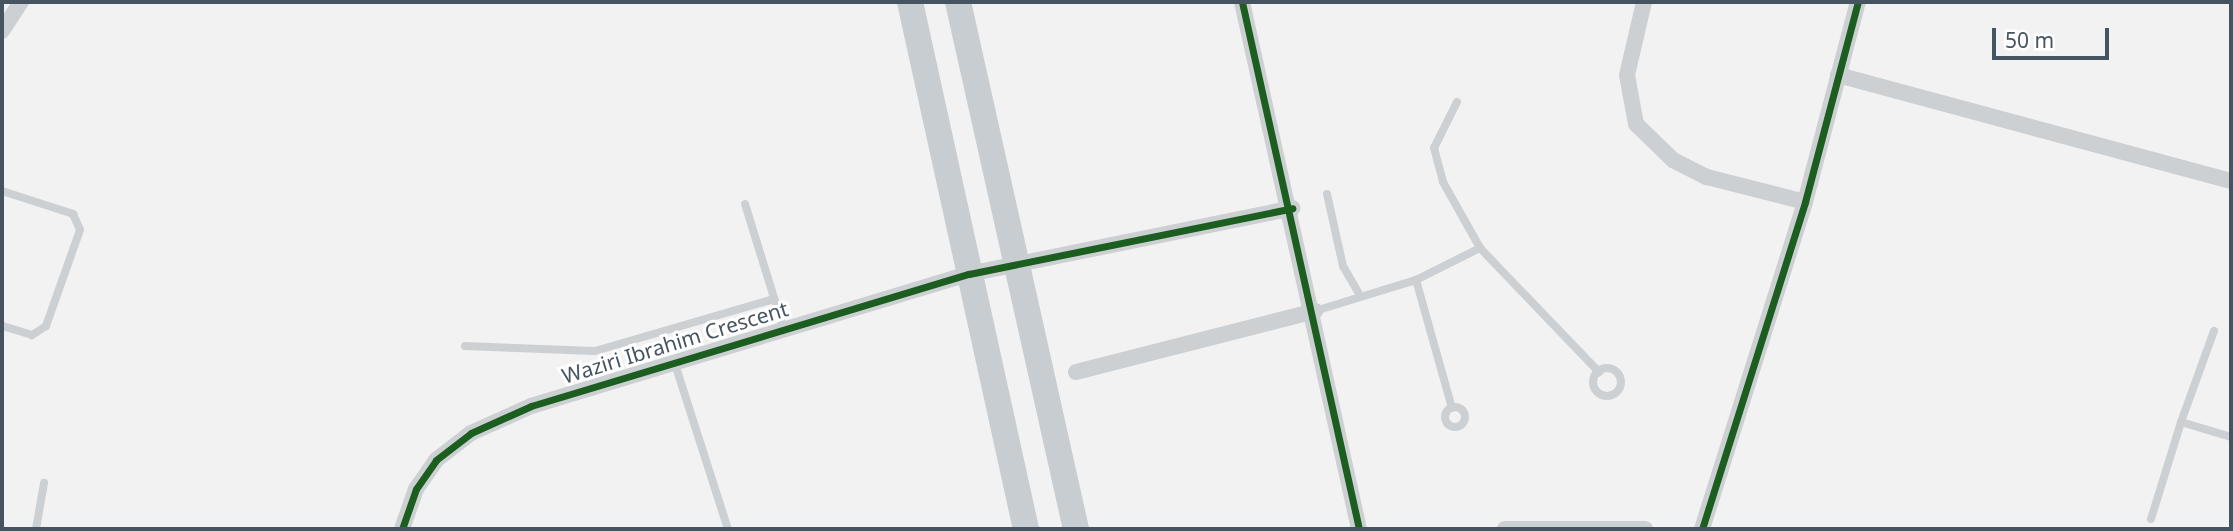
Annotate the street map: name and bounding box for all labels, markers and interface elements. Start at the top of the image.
scale bar [1995,14,2112,58]
text: 50 m [2005,26,2054,54]
street label: Waziri Ibrahim Crescent [559,296,791,388]

